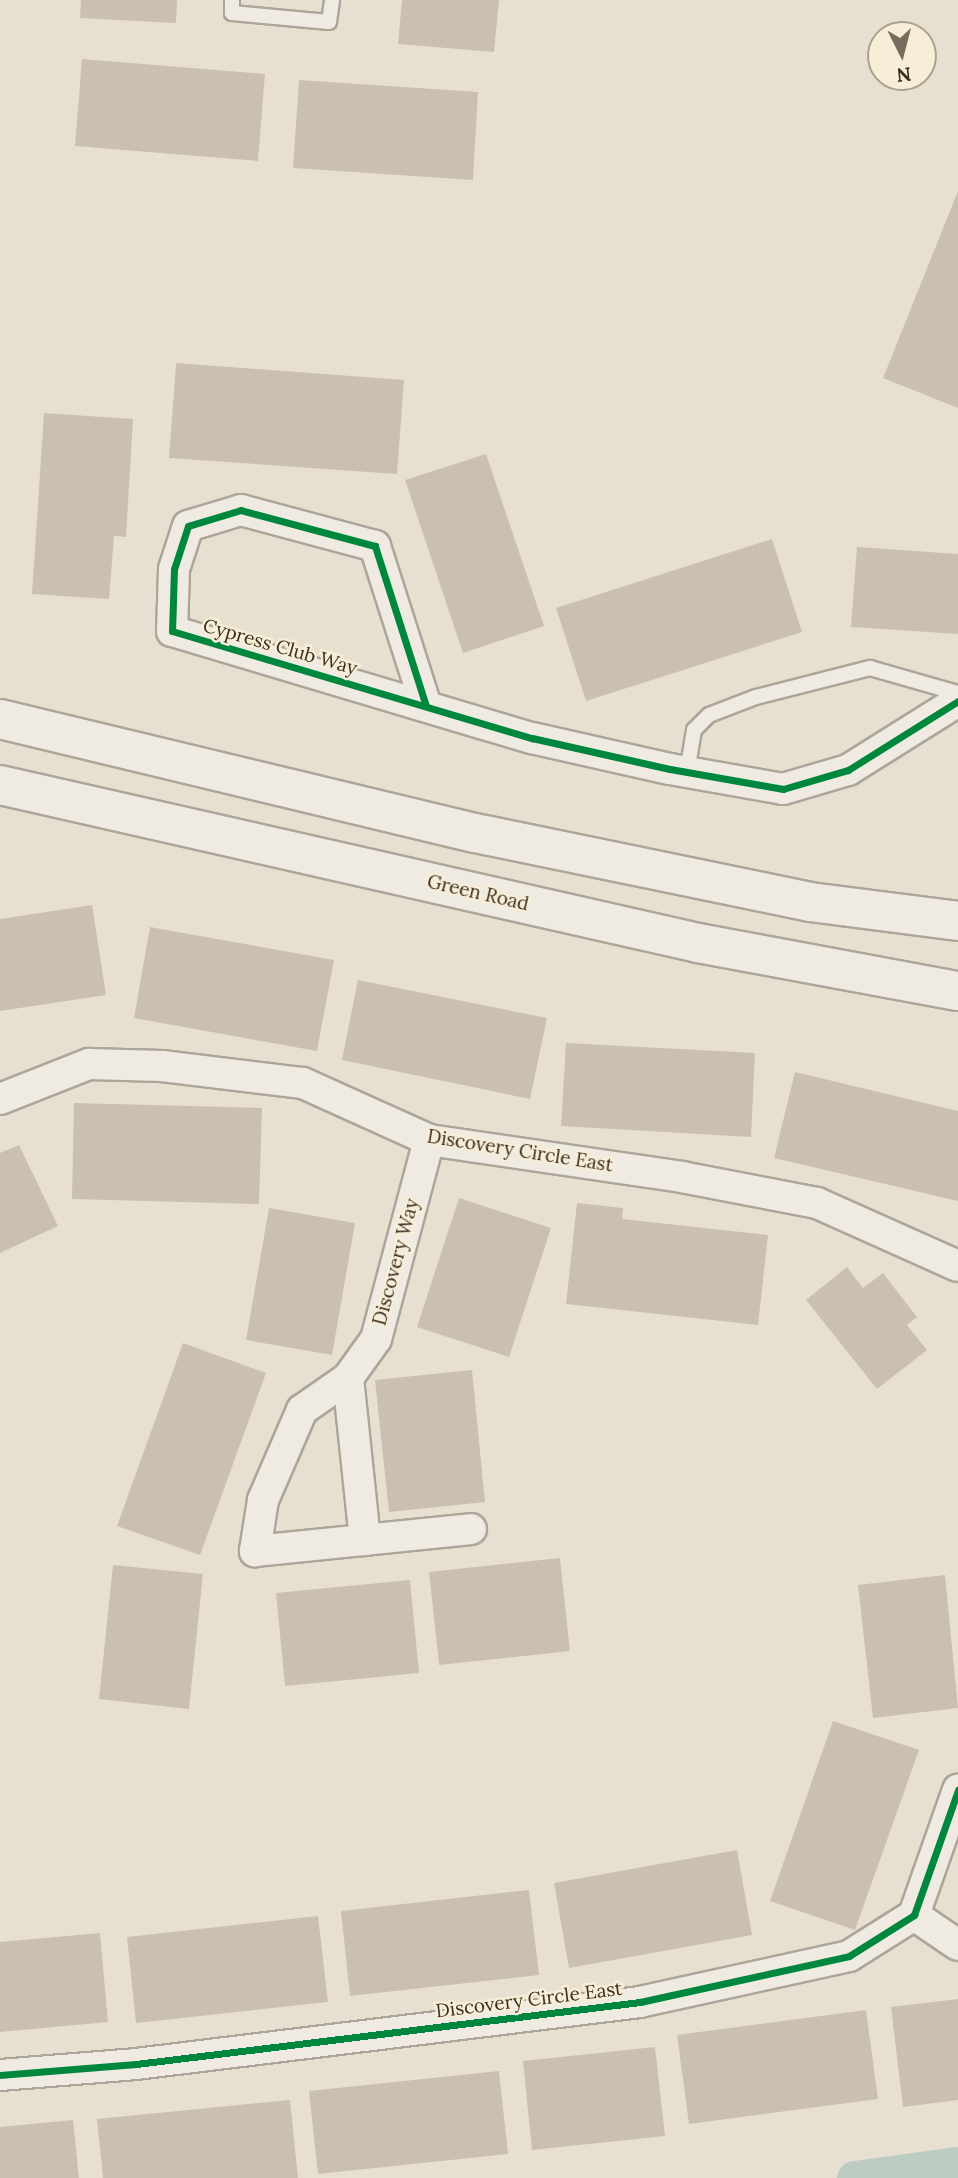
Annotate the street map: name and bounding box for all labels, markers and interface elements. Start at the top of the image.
north arrow [867,21,937,91]
text: N [895,62,913,88]
street label: Cypress Club Way [200,614,360,680]
street label: Green Road [425,870,531,916]
street label: Discovery Circle East [425,1125,615,1177]
street label: Discovery Way [368,1196,424,1328]
street label: Discovery Circle East [434,1977,624,2023]

